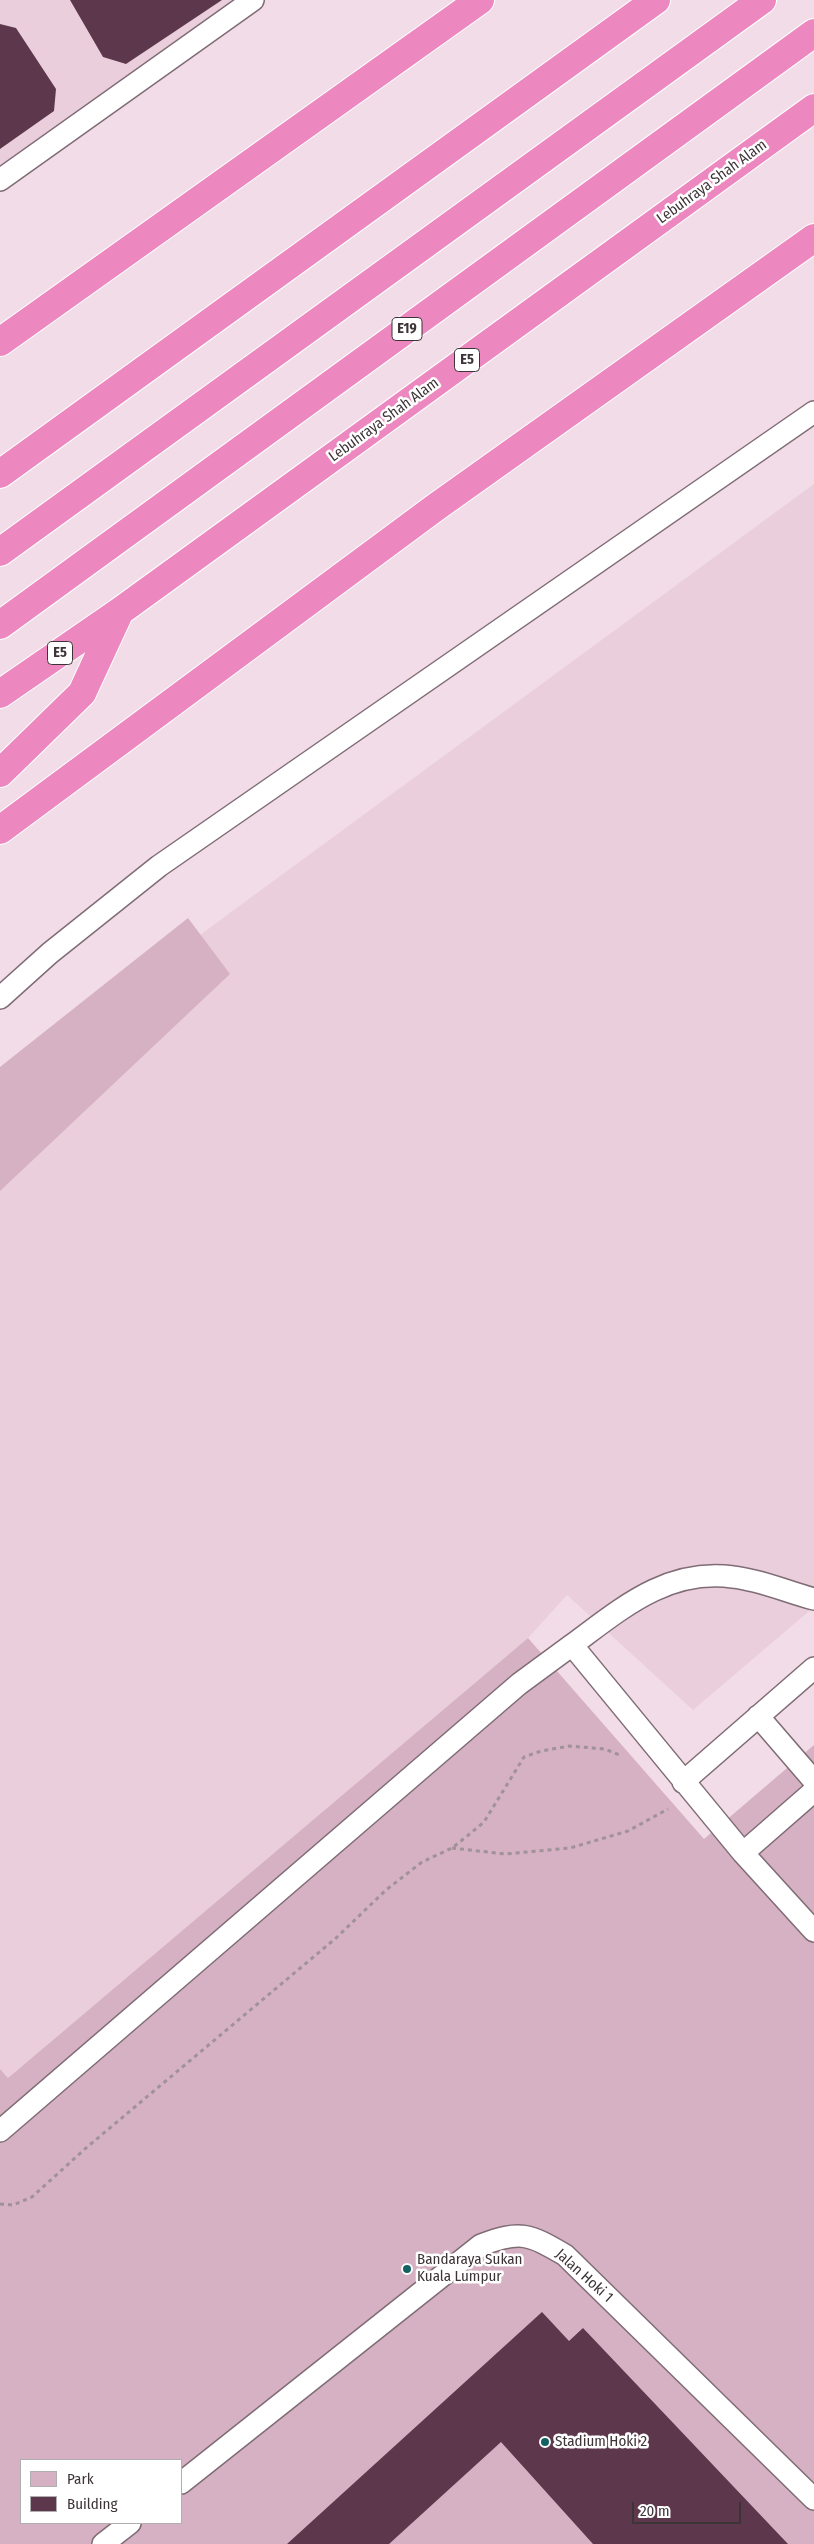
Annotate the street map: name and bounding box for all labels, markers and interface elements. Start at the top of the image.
street label: Lebuhraya Shah Alam [654,136,770,228]
road number: E19 [392,318,422,340]
road number: E5 [454,348,480,372]
street label: Lebuhraya Shah Alam [326,374,442,466]
road number: E5 [48,641,72,664]
street label: Jalan Hoki 1 [552,2246,616,2306]
place label: Bandaraya Sukan Kuala Lumpur [417,2251,522,2286]
marker: Bandaraya Sukan Kuala Lumpur [401,2263,413,2275]
place label: Stadium Hoki 2 [555,2433,647,2451]
marker: Stadium Hoki 2 [539,2436,551,2448]
legend [20,2459,182,2524]
text: Park [67,2470,94,2488]
scale bar [634,2492,743,2524]
text: Building [67,2495,118,2513]
text: 20 m [640,2502,670,2520]

